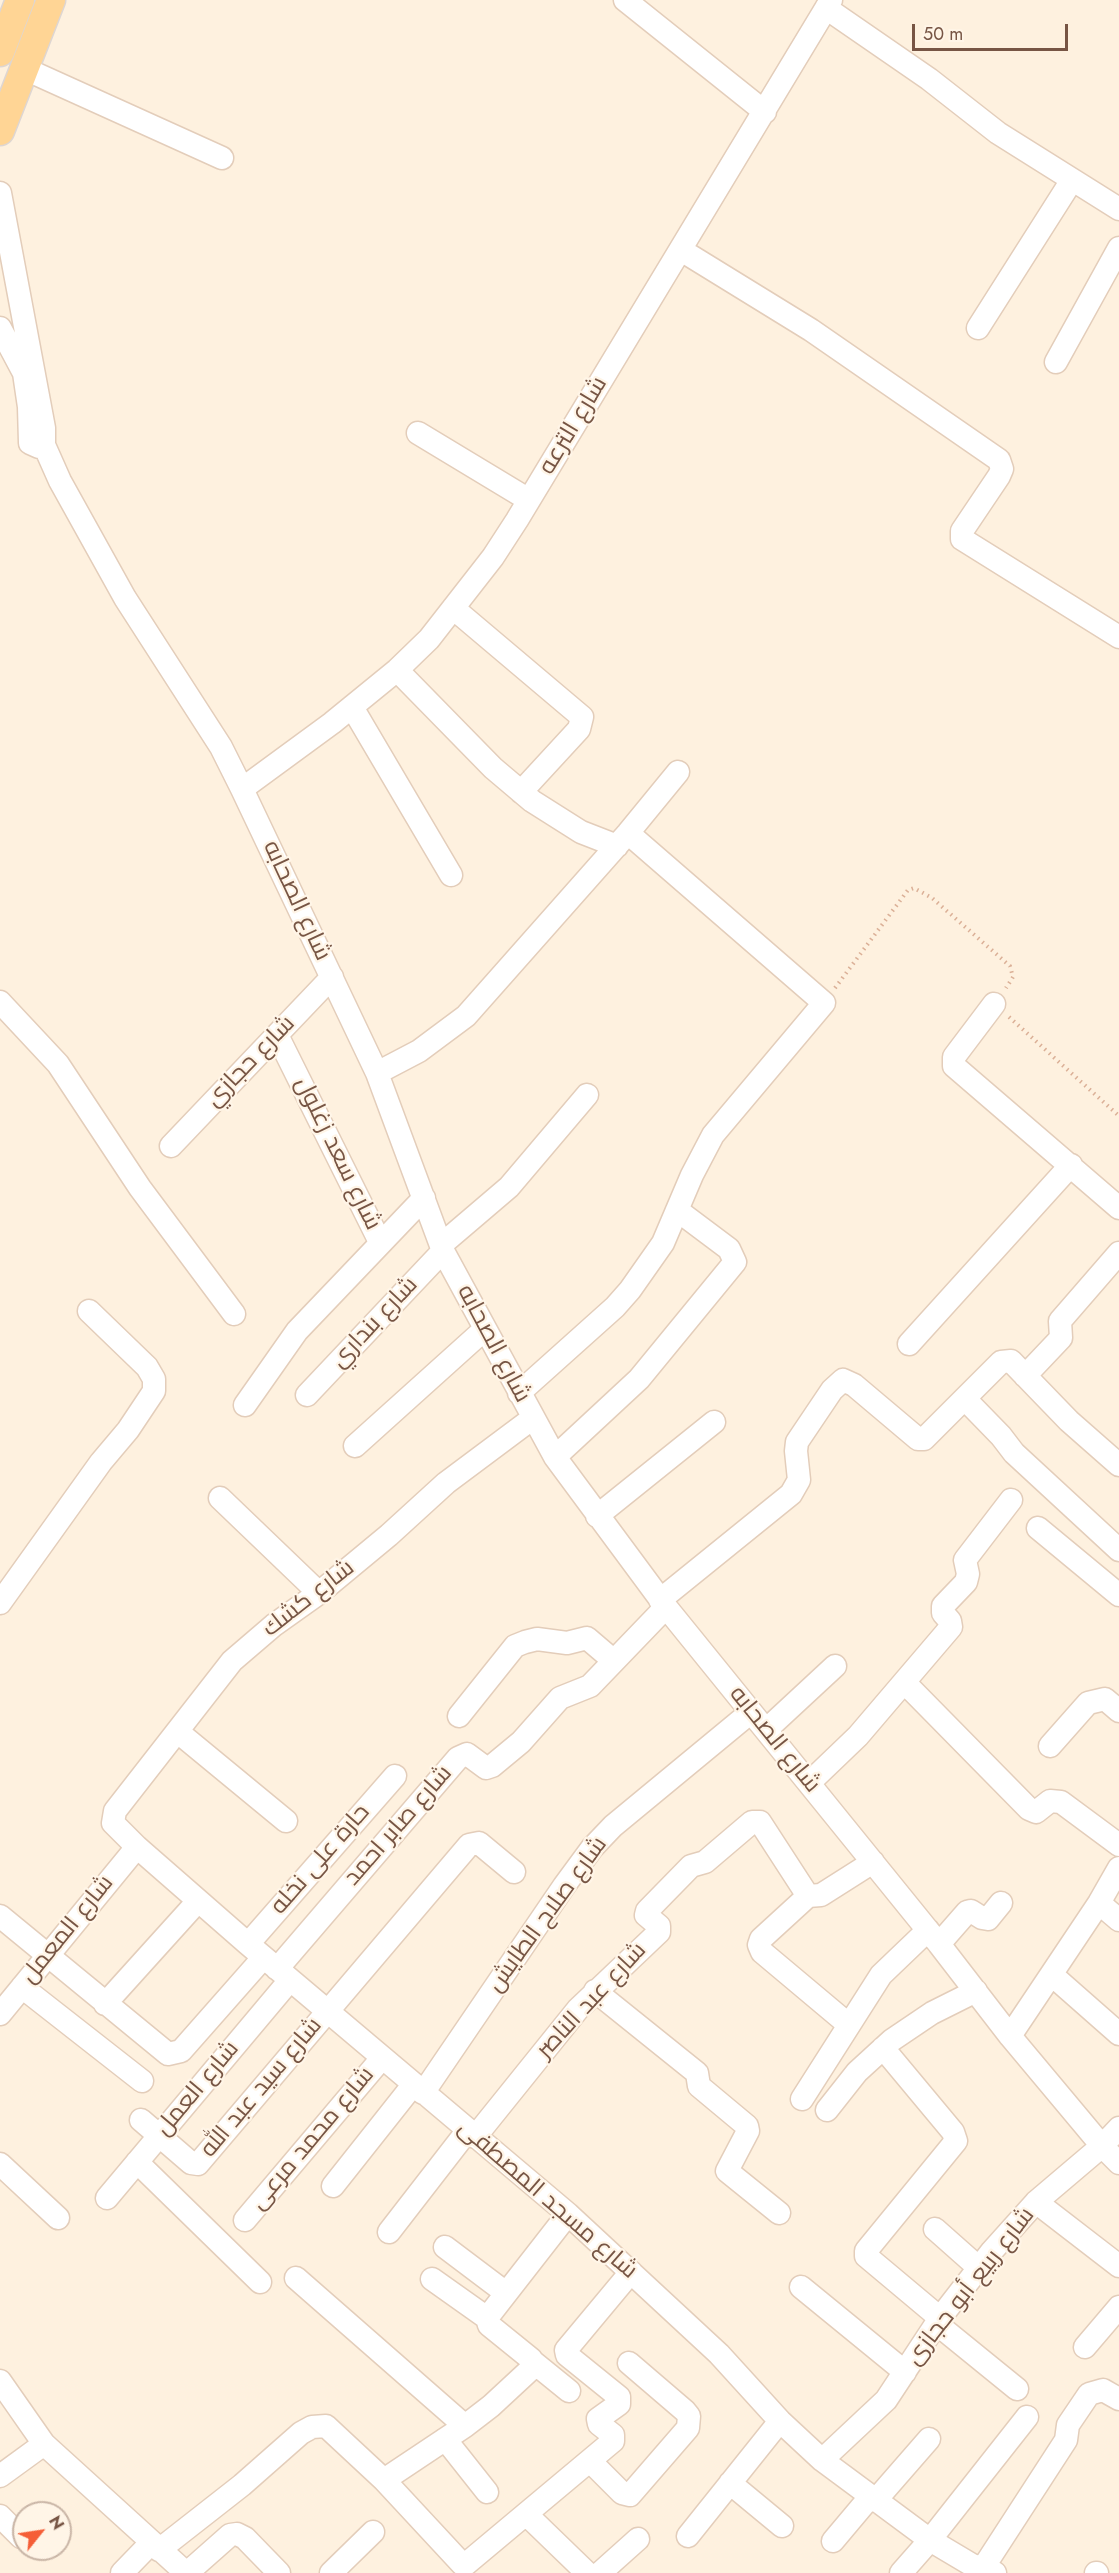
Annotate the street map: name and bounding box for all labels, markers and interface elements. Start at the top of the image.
scale bar [915,12,1071,50]
text: 50 m [923,21,963,47]
street label: شارع الترعه [534,372,614,480]
street label: شارع الصحابه [256,836,336,966]
street label: شارع حجازي [200,1010,302,1114]
street label: شارع سعد زغلول [288,1073,386,1235]
street label: شارع بنداري [326,1271,424,1375]
street label: شارع الصحابه [450,1280,536,1408]
street label: شارع كشك [257,1554,361,1644]
street label: شارع الصحابه [722,1681,826,1799]
street label: شارع صابر احمد [339,1760,459,1892]
street label: حارة على نخله [265,1799,377,1921]
street label: شارع صلاح الطايش [482,1832,614,1998]
street label: شارع المعمل [16,1870,120,1990]
street label: شارع عبد الناصر [531,1937,653,2065]
street label: شارع سيد عبد الله [195,2012,329,2164]
street label: شارع العمل [150,2036,246,2142]
street label: شارع محمد مرعى [245,2062,381,2216]
street label: شارع مسجد المصطفى [451,2114,643,2286]
street label: شارع ربيع أبو حجازى [900,2202,1042,2372]
north arrow [12,2501,72,2561]
text: N [43,2511,69,2534]

